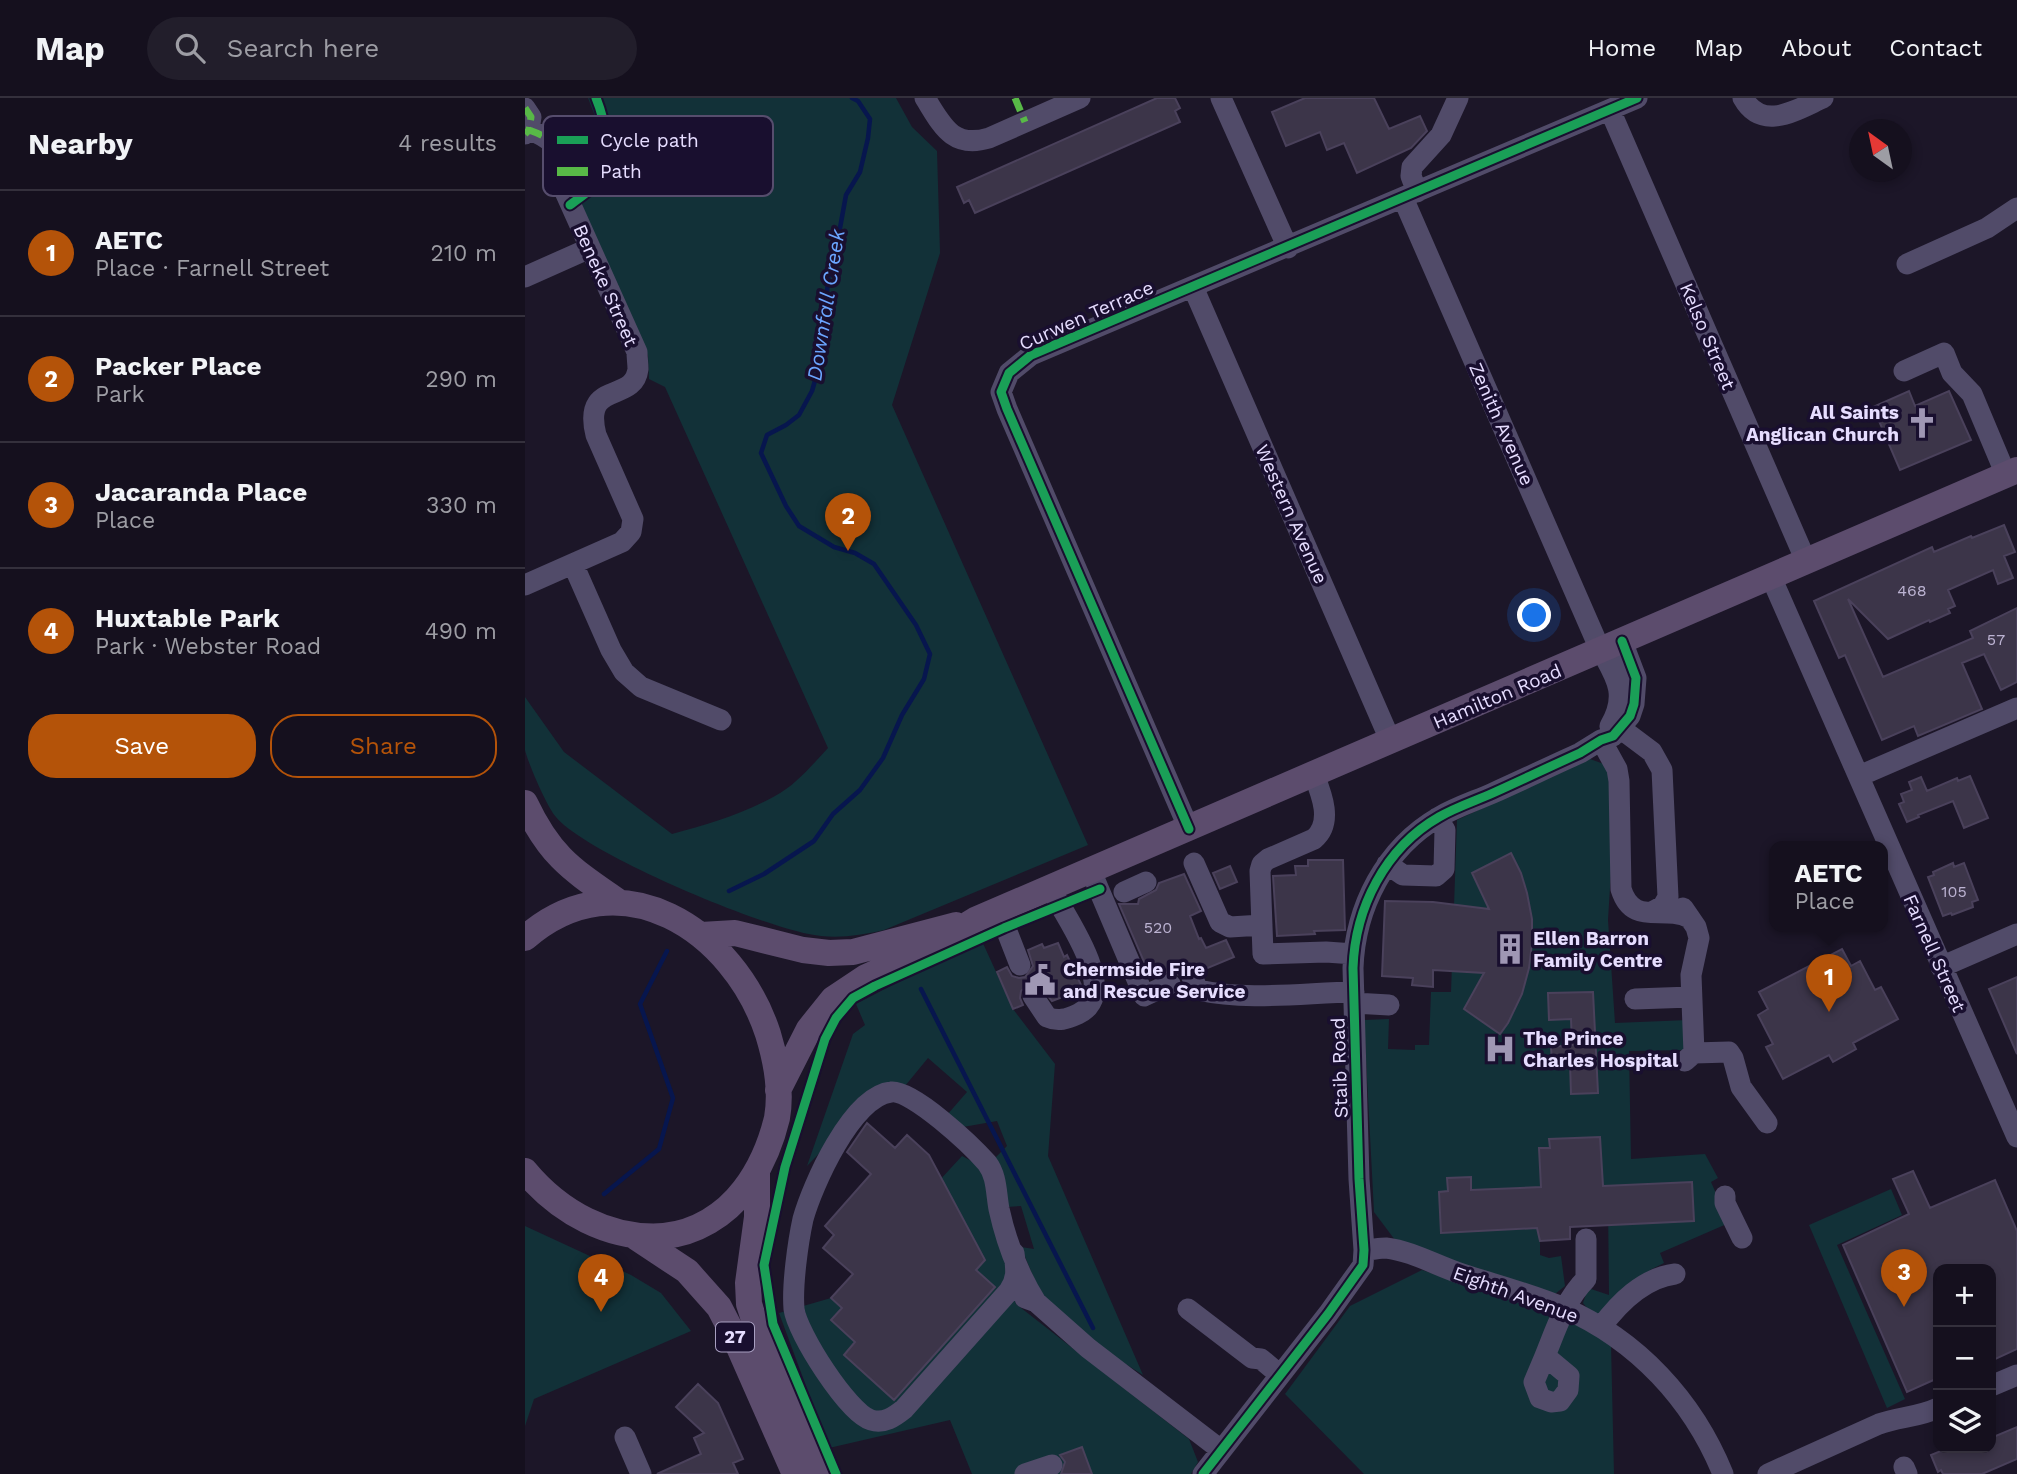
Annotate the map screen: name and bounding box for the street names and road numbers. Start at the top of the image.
street label: Beneke Street [568,221,643,350]
street label: Curwen Terrace [1015,276,1157,355]
street label: Kelso Street [1675,279,1740,393]
street label: Zenith Avenue [1464,359,1539,489]
street label: Western Avenue [1251,441,1333,587]
street label: Hamilton Road [1430,659,1565,734]
street label: Farnell Street [1898,891,1971,1016]
street label: Staib Road [1326,1017,1353,1119]
street label: Eighth Avenue [1450,1261,1582,1328]
road number: 27 [716,1322,754,1352]

